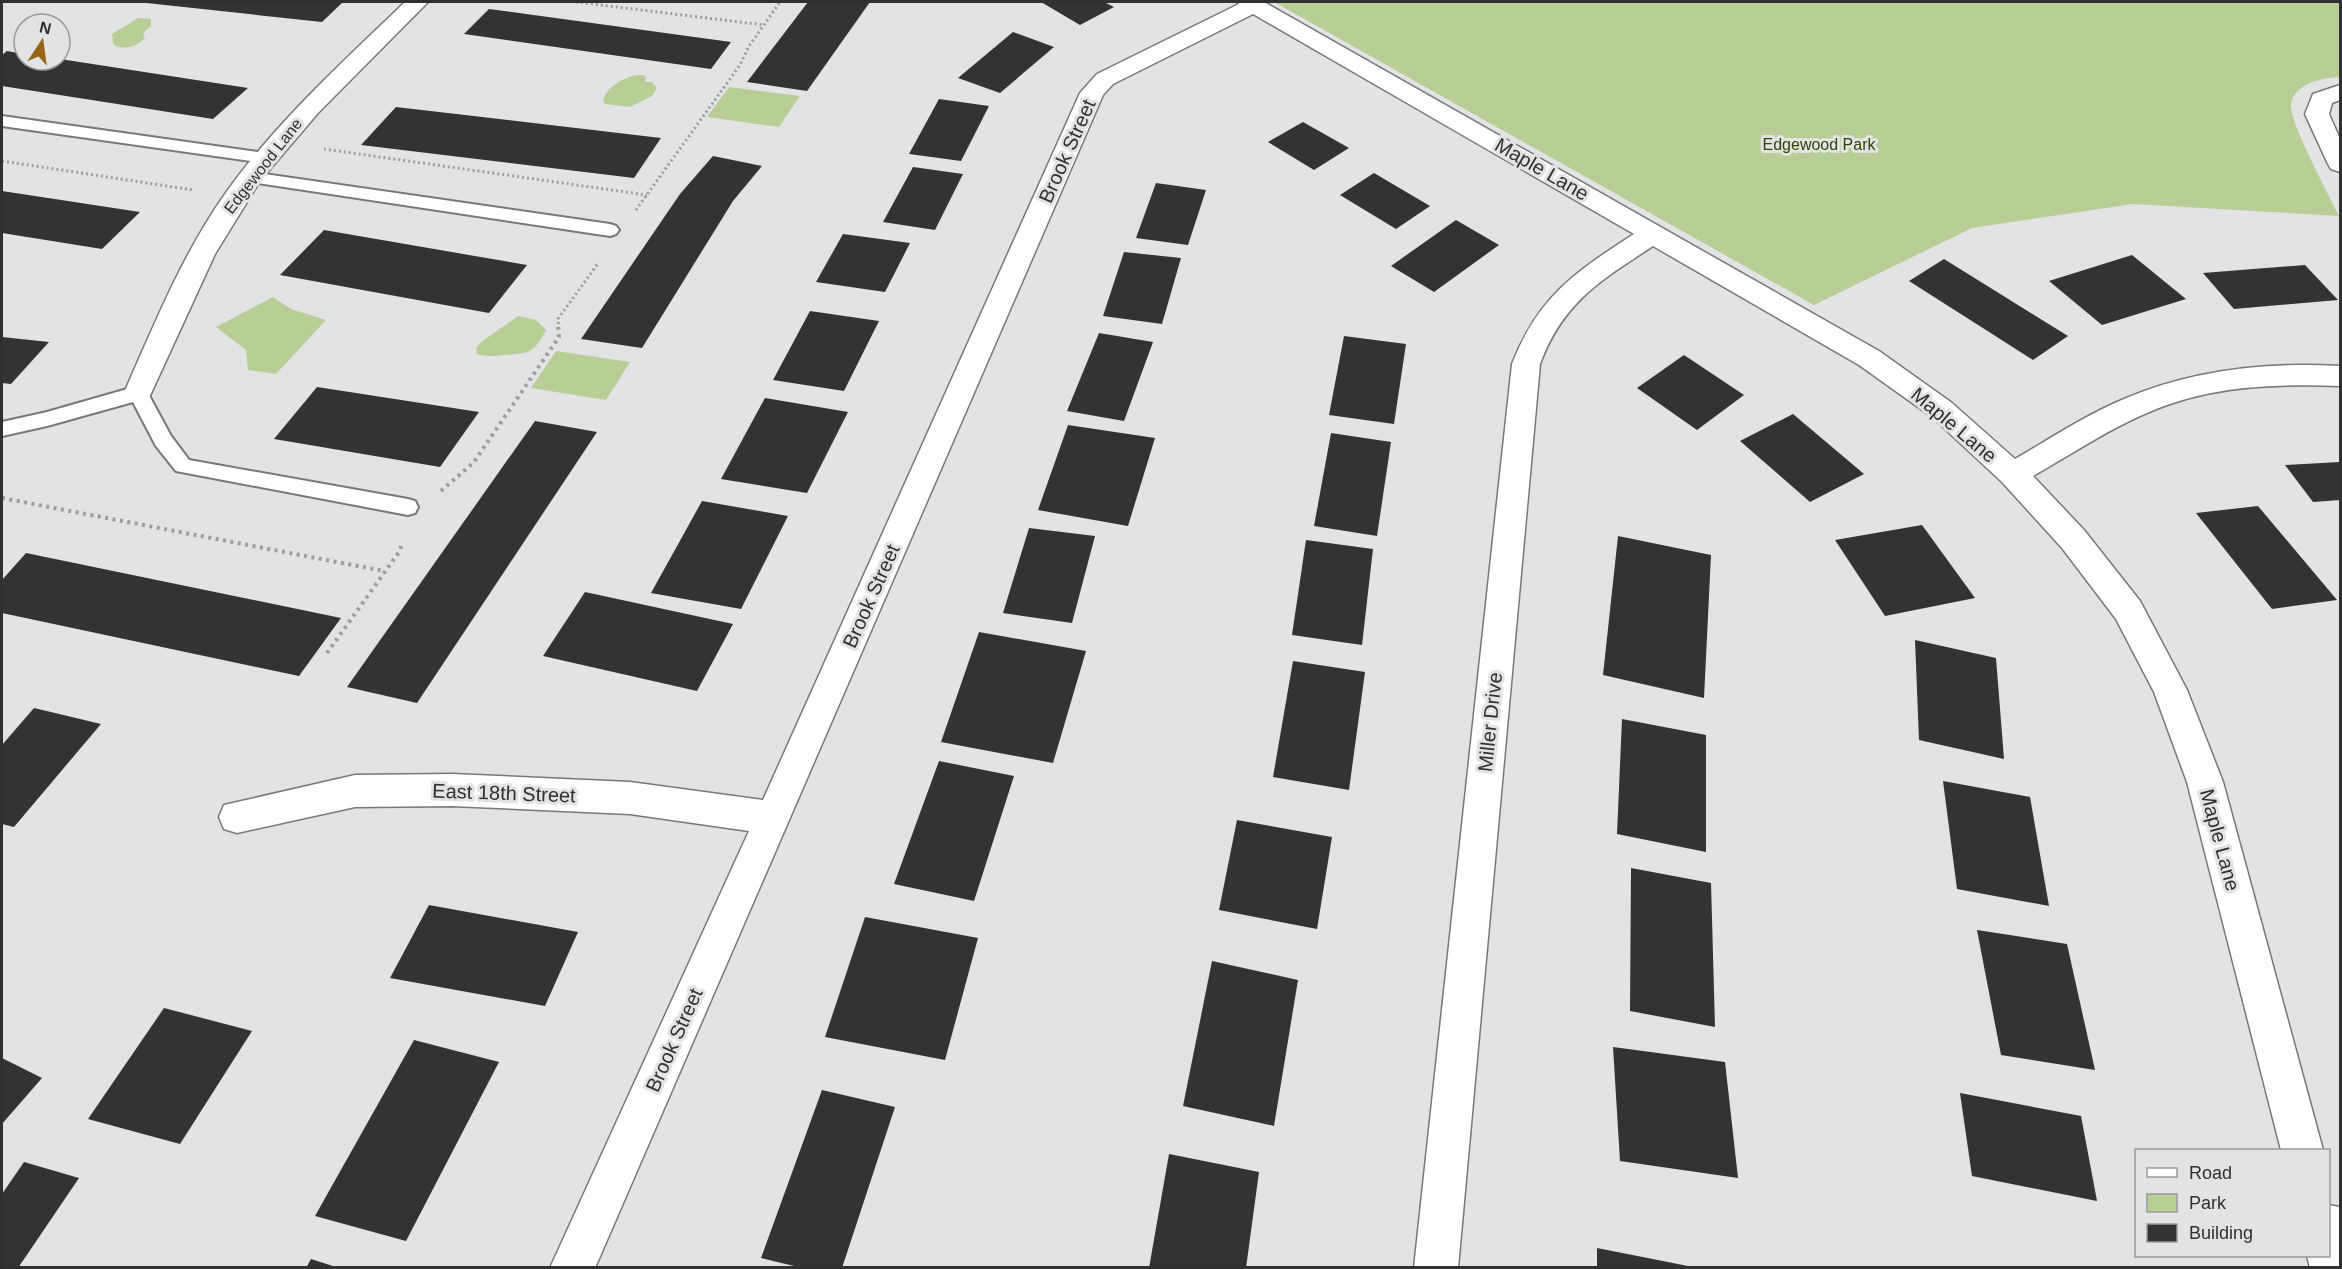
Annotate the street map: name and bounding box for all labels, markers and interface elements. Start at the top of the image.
north arrow [12,12,72,72]
text: N [38,18,53,37]
street label: Brook Street [1034,95,1100,206]
street label: Edgewood Lane [221,115,305,217]
street label: Maple Lane [1491,133,1593,205]
park label: Edgewood Park [1763,136,1876,153]
street label: Maple Lane [1907,383,2001,467]
street label: Brook Street [838,540,904,651]
street label: Miller Drive [1474,671,1506,773]
street label: East 18th Street [432,780,576,807]
street label: Maple Lane [2196,787,2244,893]
street label: Brook Street [641,984,707,1095]
legend [2135,1149,2330,1257]
text: Road [2189,1163,2232,1183]
text: Park [2189,1193,2227,1213]
text: Building [2189,1223,2253,1243]

